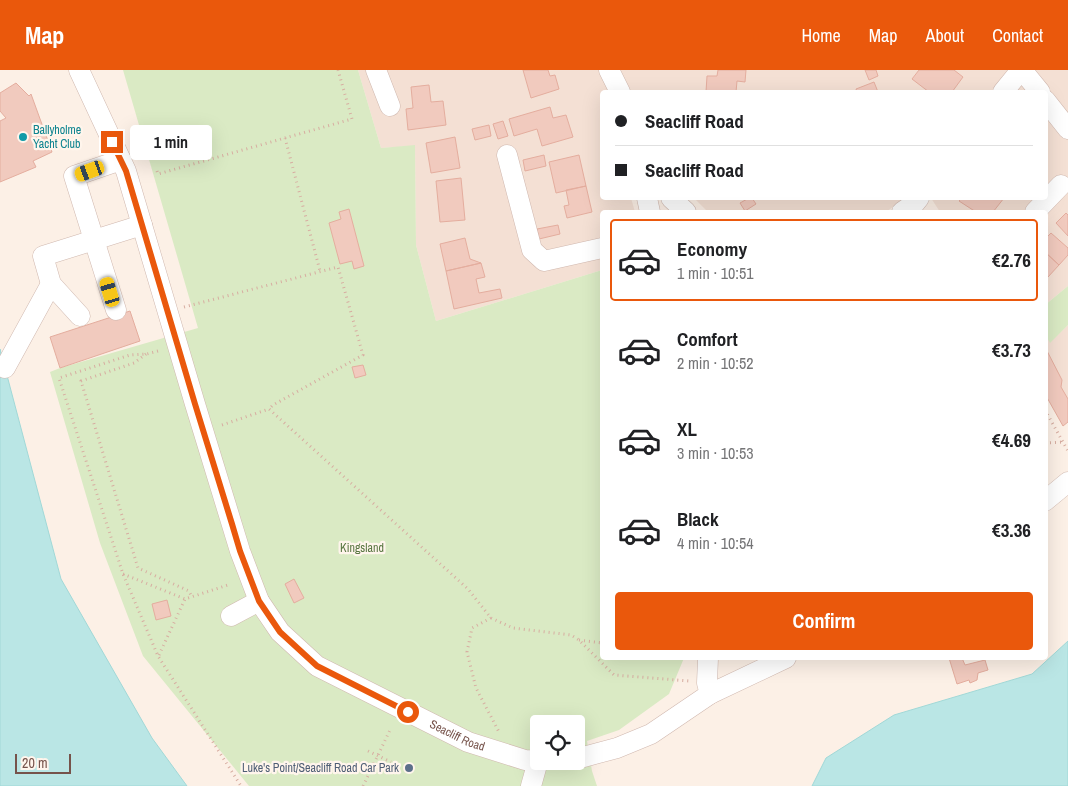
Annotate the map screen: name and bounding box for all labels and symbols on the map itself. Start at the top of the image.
place label: Ballyholme Yacht Club [33,122,81,152]
callout: 1 min [130,124,212,160]
marker: Ballyholme Yacht Club [17,131,29,143]
route end [101,131,123,153]
car [73,159,106,183]
car [98,275,121,309]
park label: Kingsland [340,540,384,556]
route start [397,701,419,723]
street label: Seacliff Road [427,716,487,755]
scale bar [15,751,71,774]
place label: Luke's Point/Seacliff Road Car Park [242,760,399,776]
marker: Luke's Point/Seacliff Road Car Park [403,762,415,774]

